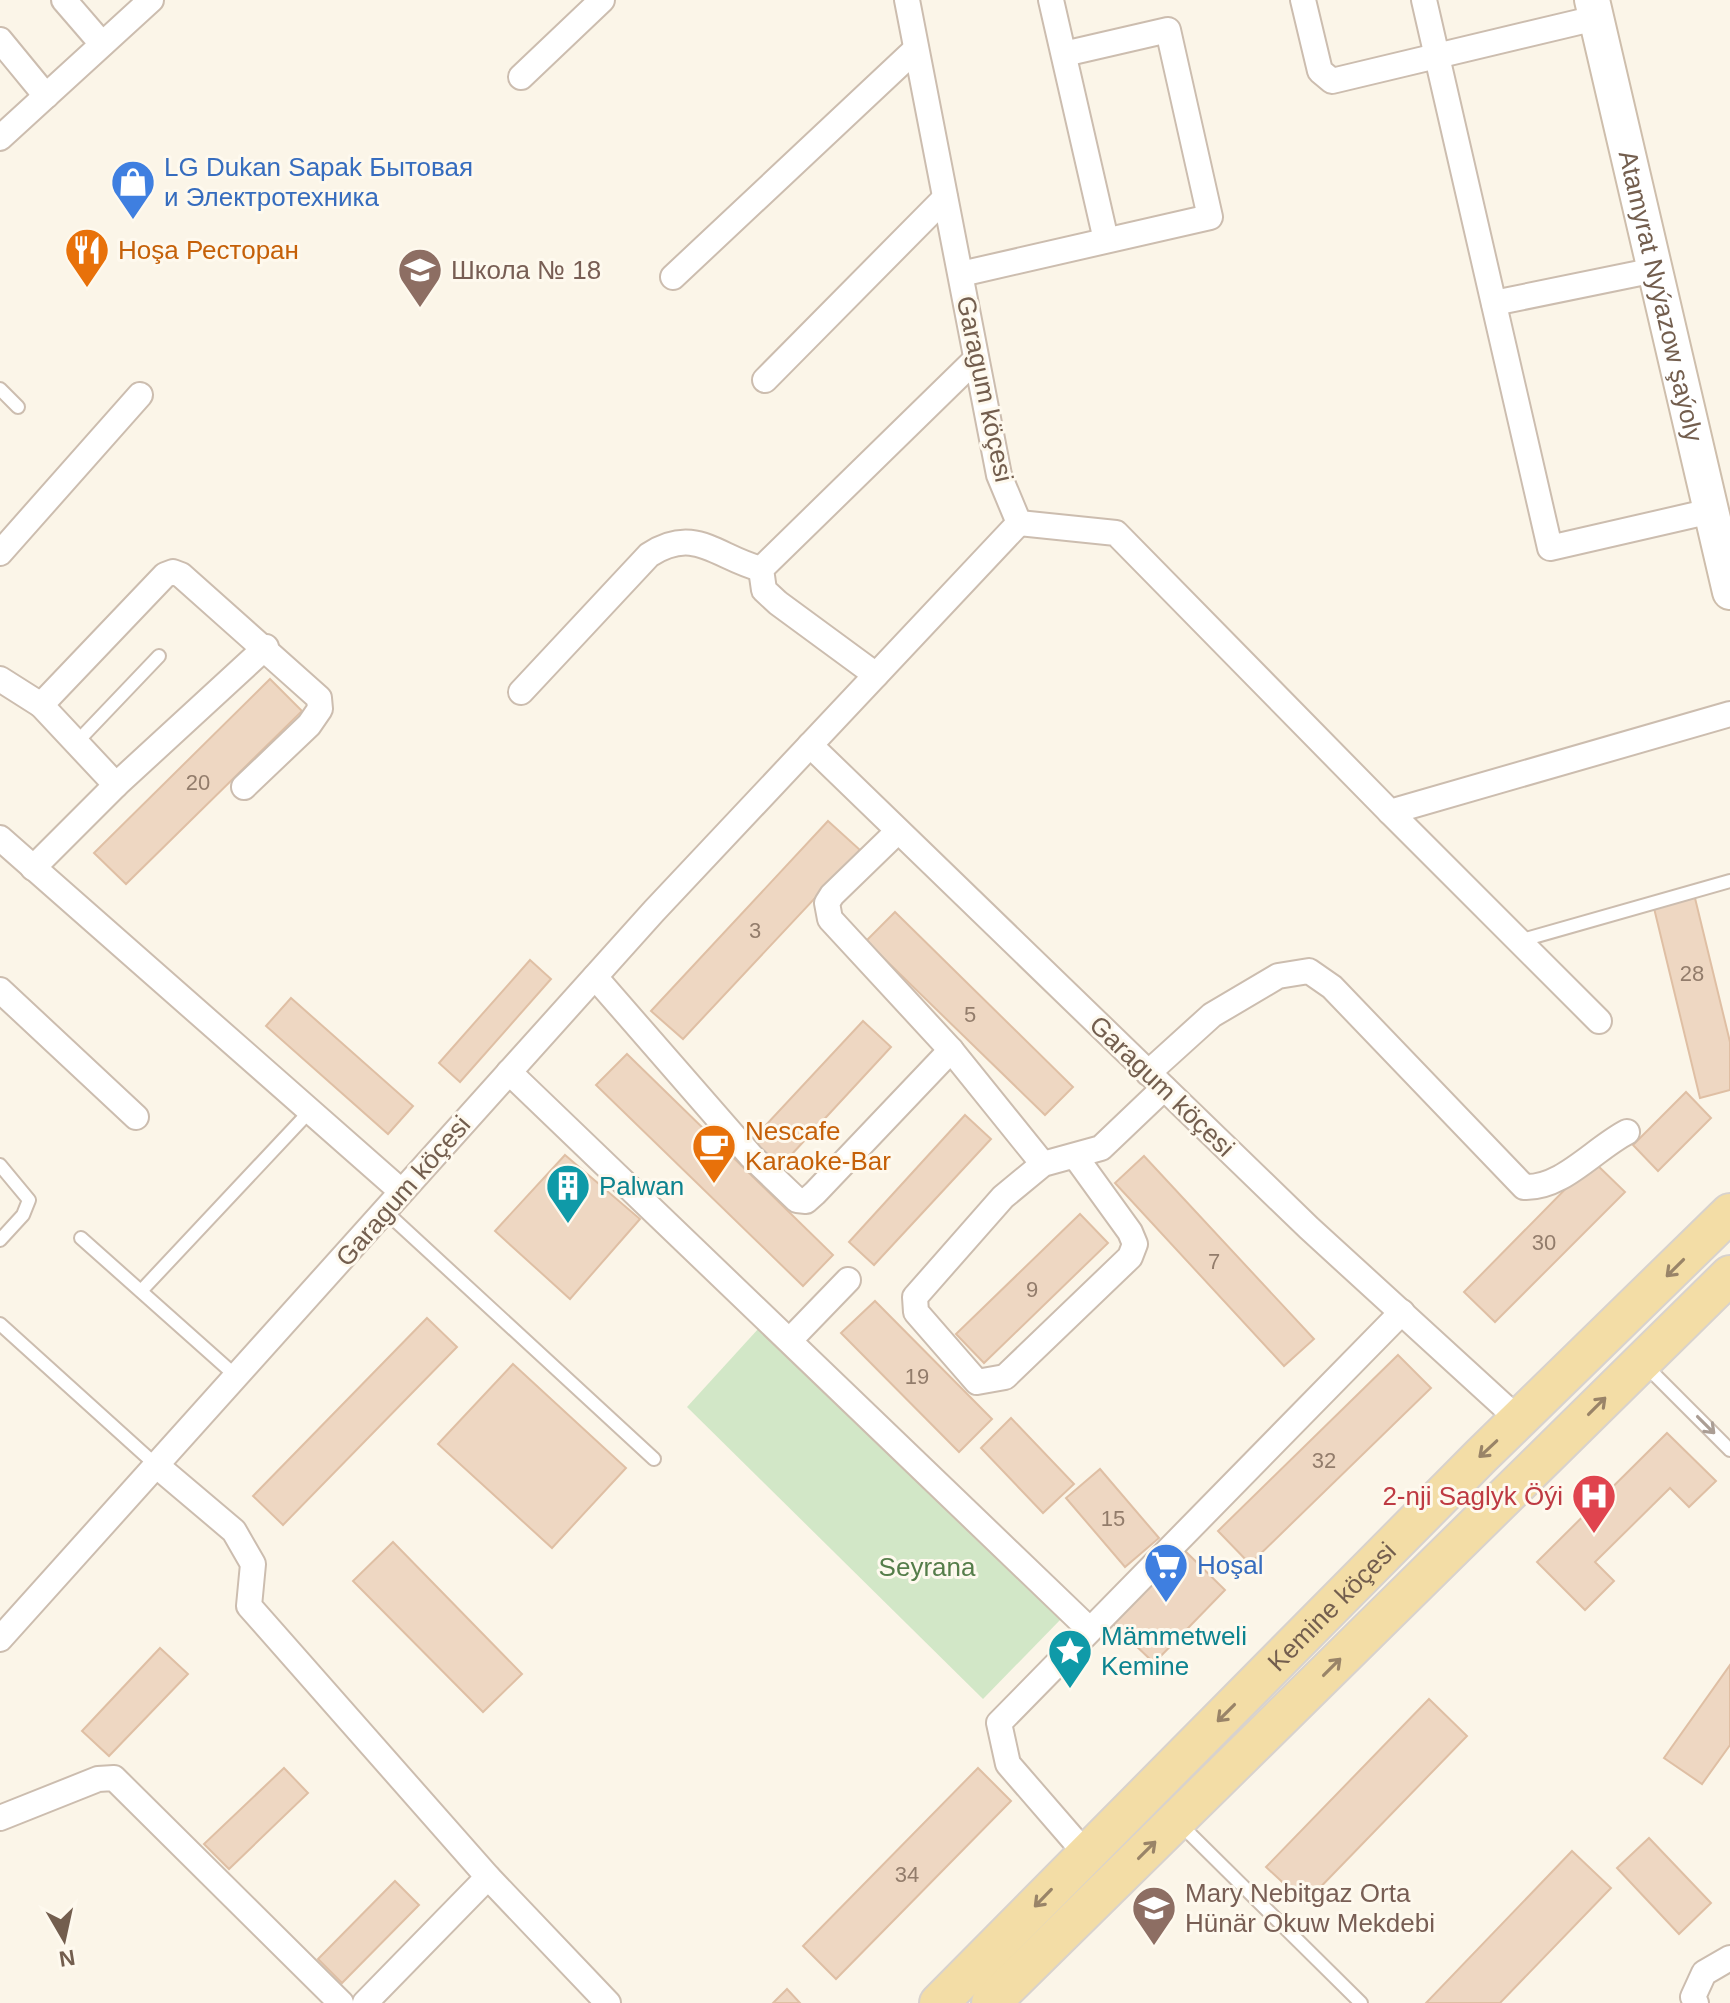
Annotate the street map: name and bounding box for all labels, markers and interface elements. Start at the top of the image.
street label: Atamyrat Nyýazow şaýoly [1613,148,1709,444]
place label: LG Dukan Sapak Бытовая и Электротехника [164,152,473,212]
shop icon: LG Dukan Sapak Бытовая и Электротехника [109,158,157,221]
restaurant icon: Hoşa Ресторан [63,226,111,289]
place label: Hoşa Ресторан [118,235,299,265]
school or university icon: Школа № 18 [396,246,444,309]
place label: Школа № 18 [451,255,601,285]
street label: Garagum köçesi [951,293,1019,485]
house number: 20 [186,770,210,795]
house number: 3 [749,918,761,943]
house number: 28 [1680,961,1704,986]
house number: 5 [964,1002,976,1027]
street label: Garagum köçesi [1083,1009,1241,1163]
street label: Garagum köçesi [330,1110,476,1272]
place label: Nescafe Karaoke-Bar [745,1116,891,1176]
cafe icon: Nescafe Karaoke-Bar [690,1122,738,1185]
building icon: Palwan [544,1162,592,1225]
place label: Palwan [599,1171,684,1201]
house number: 30 [1532,1230,1556,1255]
house number: 7 [1208,1249,1220,1274]
one-way arrow [1666,1258,1685,1277]
house number: 9 [1026,1277,1038,1302]
house number: 19 [905,1364,929,1389]
one-way arrow [1587,1397,1606,1416]
one-way arrow [1696,1415,1715,1434]
one-way arrow [1478,1440,1498,1459]
house number: 32 [1312,1448,1336,1473]
hospital icon: 2-nji Saglyk Öýi [1570,1472,1618,1535]
place label: 2-nji Saglyk Öýi [1382,1481,1563,1511]
house number: 15 [1101,1506,1125,1531]
street label: Kemine köçesi [1262,1536,1402,1677]
supermarket icon: Hoşal [1142,1541,1190,1604]
place label: Hoşal [1197,1550,1263,1580]
park label: Seyrana [879,1552,976,1582]
place label: Mämmetweli Kemine [1101,1621,1247,1681]
place icon: Mämmetweli Kemine [1046,1627,1094,1690]
one-way arrow [1322,1658,1342,1677]
one-way arrow [1217,1703,1236,1722]
one-way arrow [1137,1841,1156,1860]
house number: 34 [895,1862,919,1887]
place label: Mary Nebitgaz Orta Hünär Okuw Mekdebi [1185,1878,1435,1938]
school or university icon: Mary Nebitgaz Orta Hünär Okuw Mekdebi [1130,1884,1178,1947]
one-way arrow [1034,1888,1053,1907]
north arrow [24,1899,104,1979]
text: N [57,1945,77,1972]

